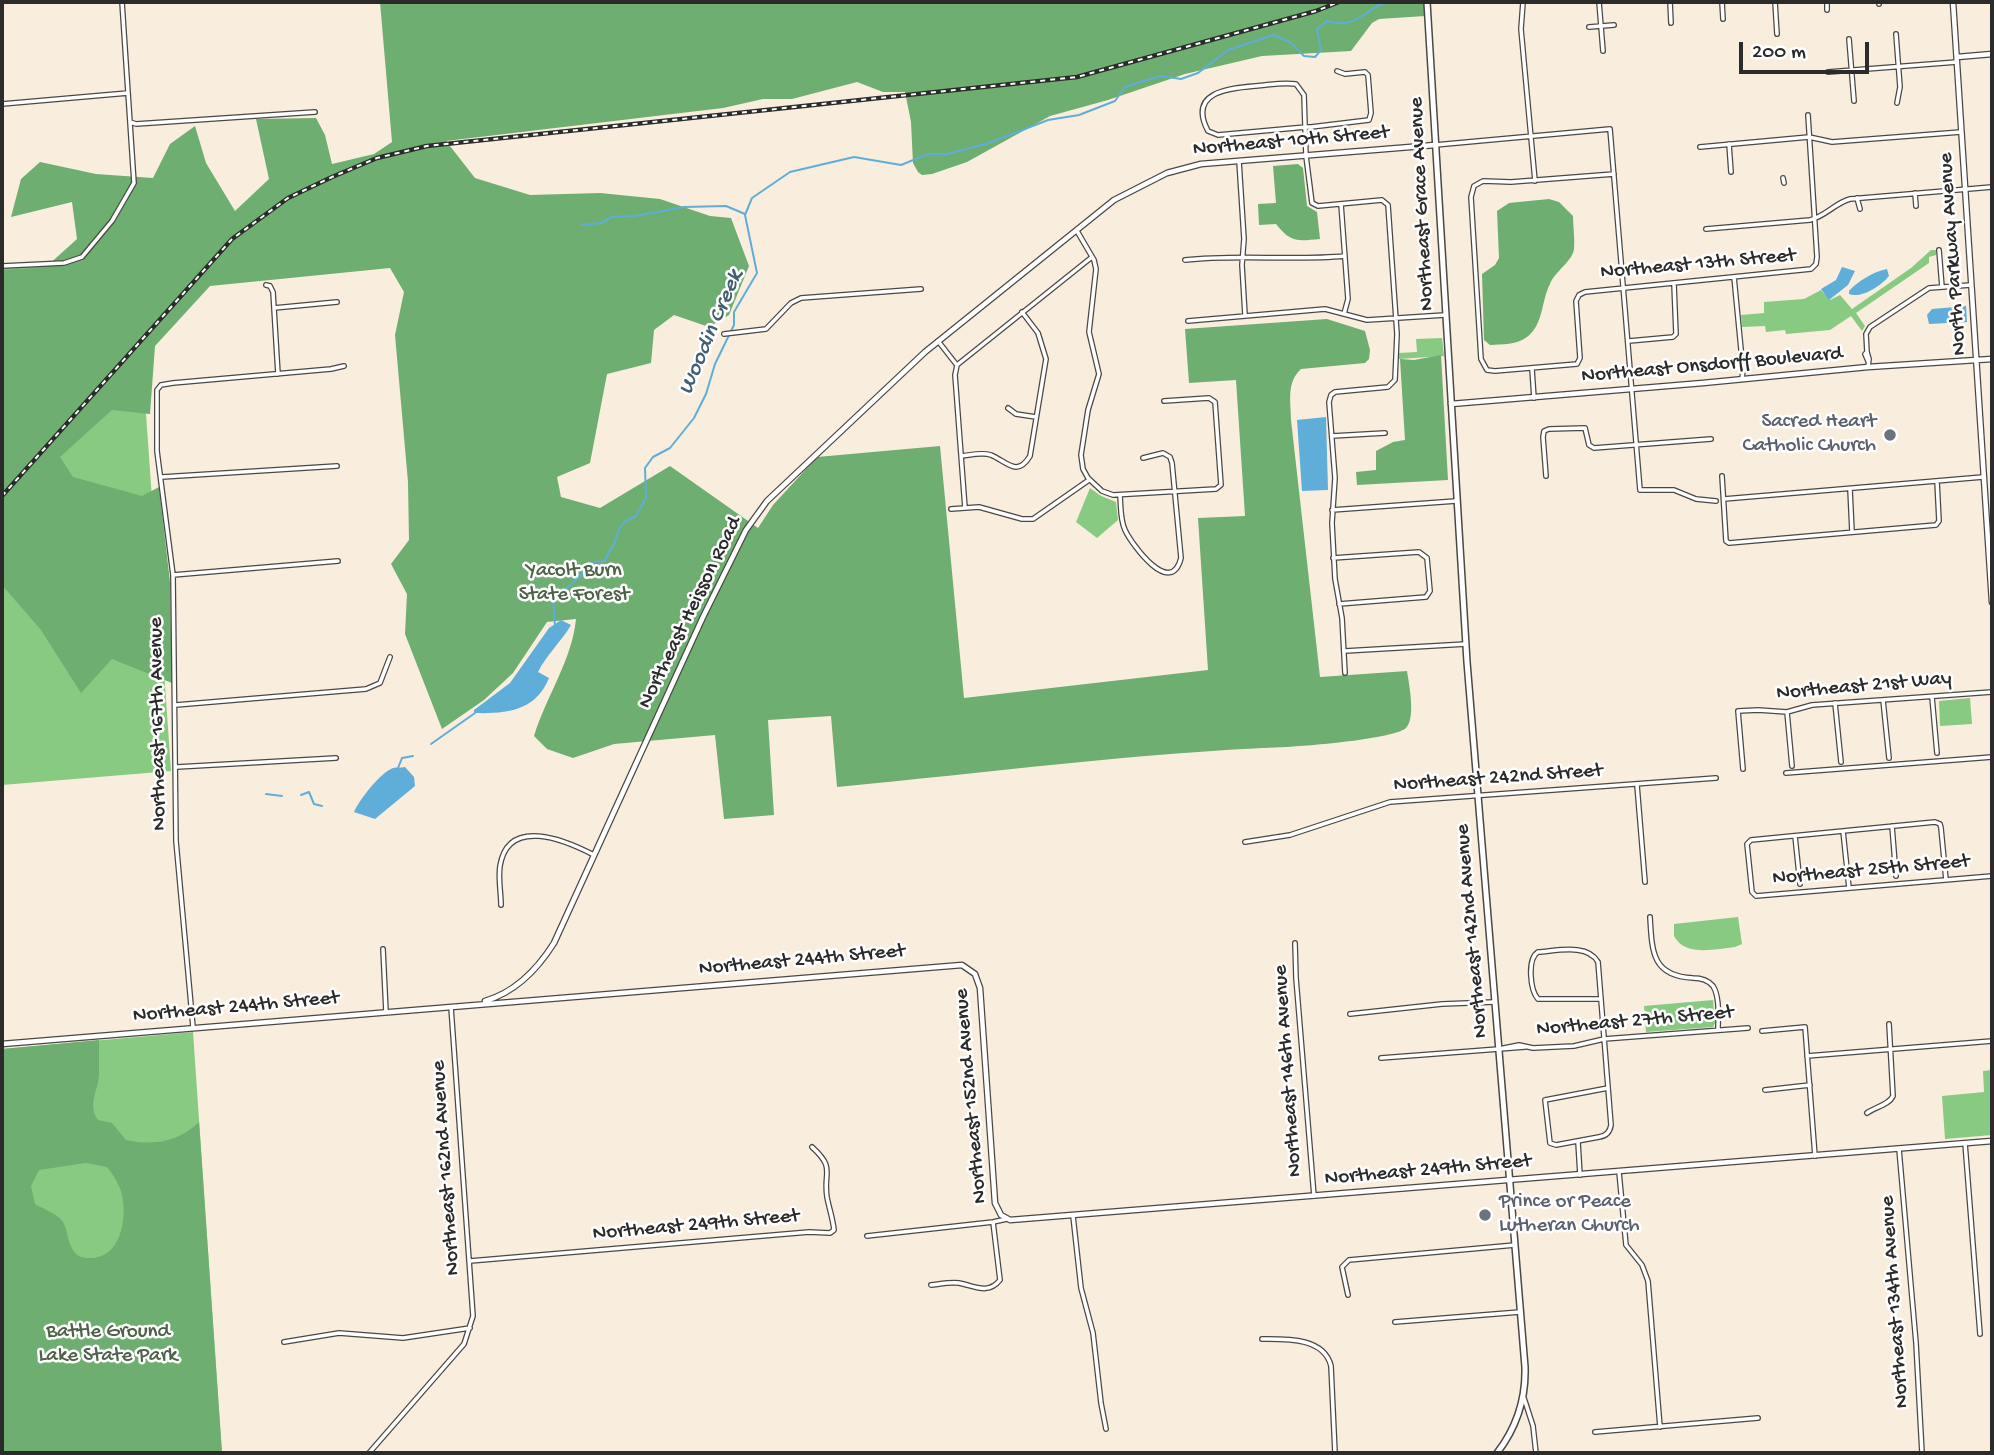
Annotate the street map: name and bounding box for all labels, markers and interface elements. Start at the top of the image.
scale bar [1742,28,1871,72]
text: 200 m [1752,41,1806,66]
street label: Northeast Grace Avenue [1405,96,1441,312]
street label: Northeast 10th Street [1192,121,1390,163]
street label: North Parkway Avenue [1934,152,1974,356]
street label: Northeast 13th Street [1599,244,1797,286]
water label: Woodin Creek [673,266,751,400]
street label: Northeast Onsdorff Boulevard [1580,342,1844,390]
place label: Sacred Heart Catholic Church [1743,410,1876,460]
marker: Sacred Heart Catholic Church [1882,427,1898,443]
street label: Northeast Heisson Road [634,513,748,713]
park label: Yacolt Burn State Forest [519,559,629,609]
street label: Northeast 167th Avenue [145,617,173,831]
street label: Northeast 21st Way [1775,667,1953,707]
street label: Northeast 242nd Street [1393,759,1603,799]
street label: Northeast 142nd Avenue [1451,823,1495,1039]
street label: Northeast 25th Street [1771,850,1971,892]
street label: Northeast 244th Street [698,939,906,983]
street label: Northeast 146th Avenue [1269,964,1309,1178]
street label: Northeast 244th Street [132,986,340,1030]
street label: Northeast 152nd Avenue [950,987,994,1205]
street label: Northeast 27th Street [1535,1001,1735,1043]
street label: Northeast 162nd Avenue [427,1060,467,1276]
street label: Northeast 249th Street [1324,1149,1532,1193]
place label: Prince or Peace Lutheran Church [1499,1190,1640,1240]
street label: Northeast 134th Avenue [1876,1195,1916,1409]
street label: Northeast 249th Street [592,1204,800,1248]
marker: Prince or Peace Lutheran Church [1477,1207,1493,1223]
park label: Battle Ground Lake State Park [39,1320,177,1370]

